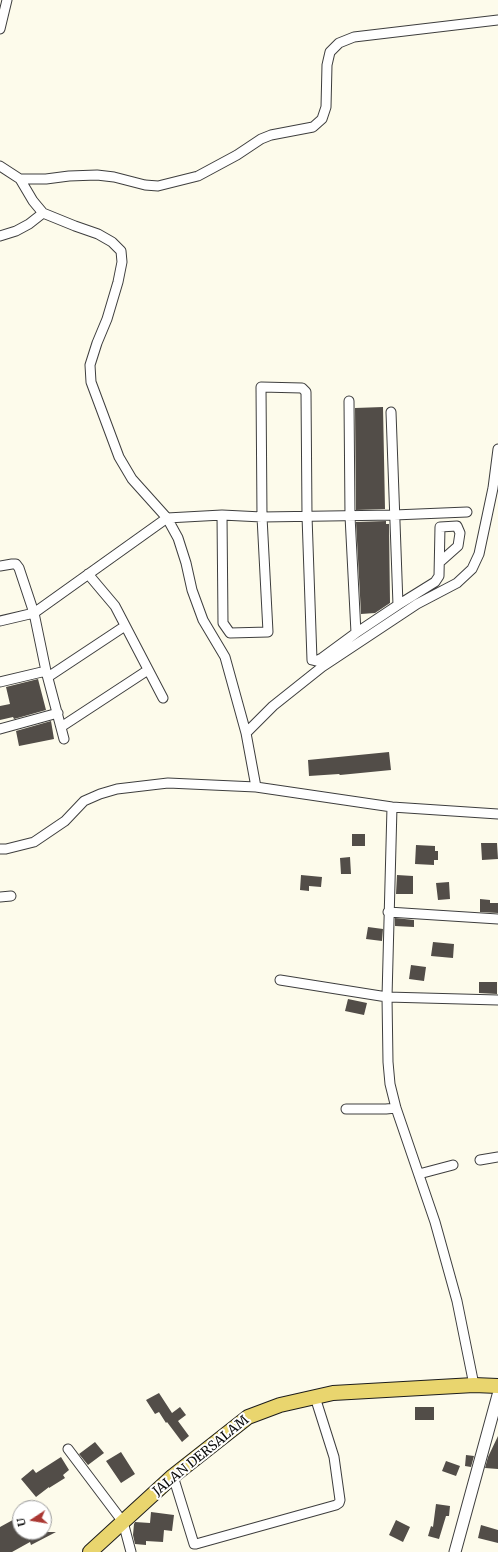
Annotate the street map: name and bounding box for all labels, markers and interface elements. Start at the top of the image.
street label: JALAN DERSALAM [150,1413,252,1499]
north arrow [12,1500,52,1540]
text: U [14,1517,29,1528]

